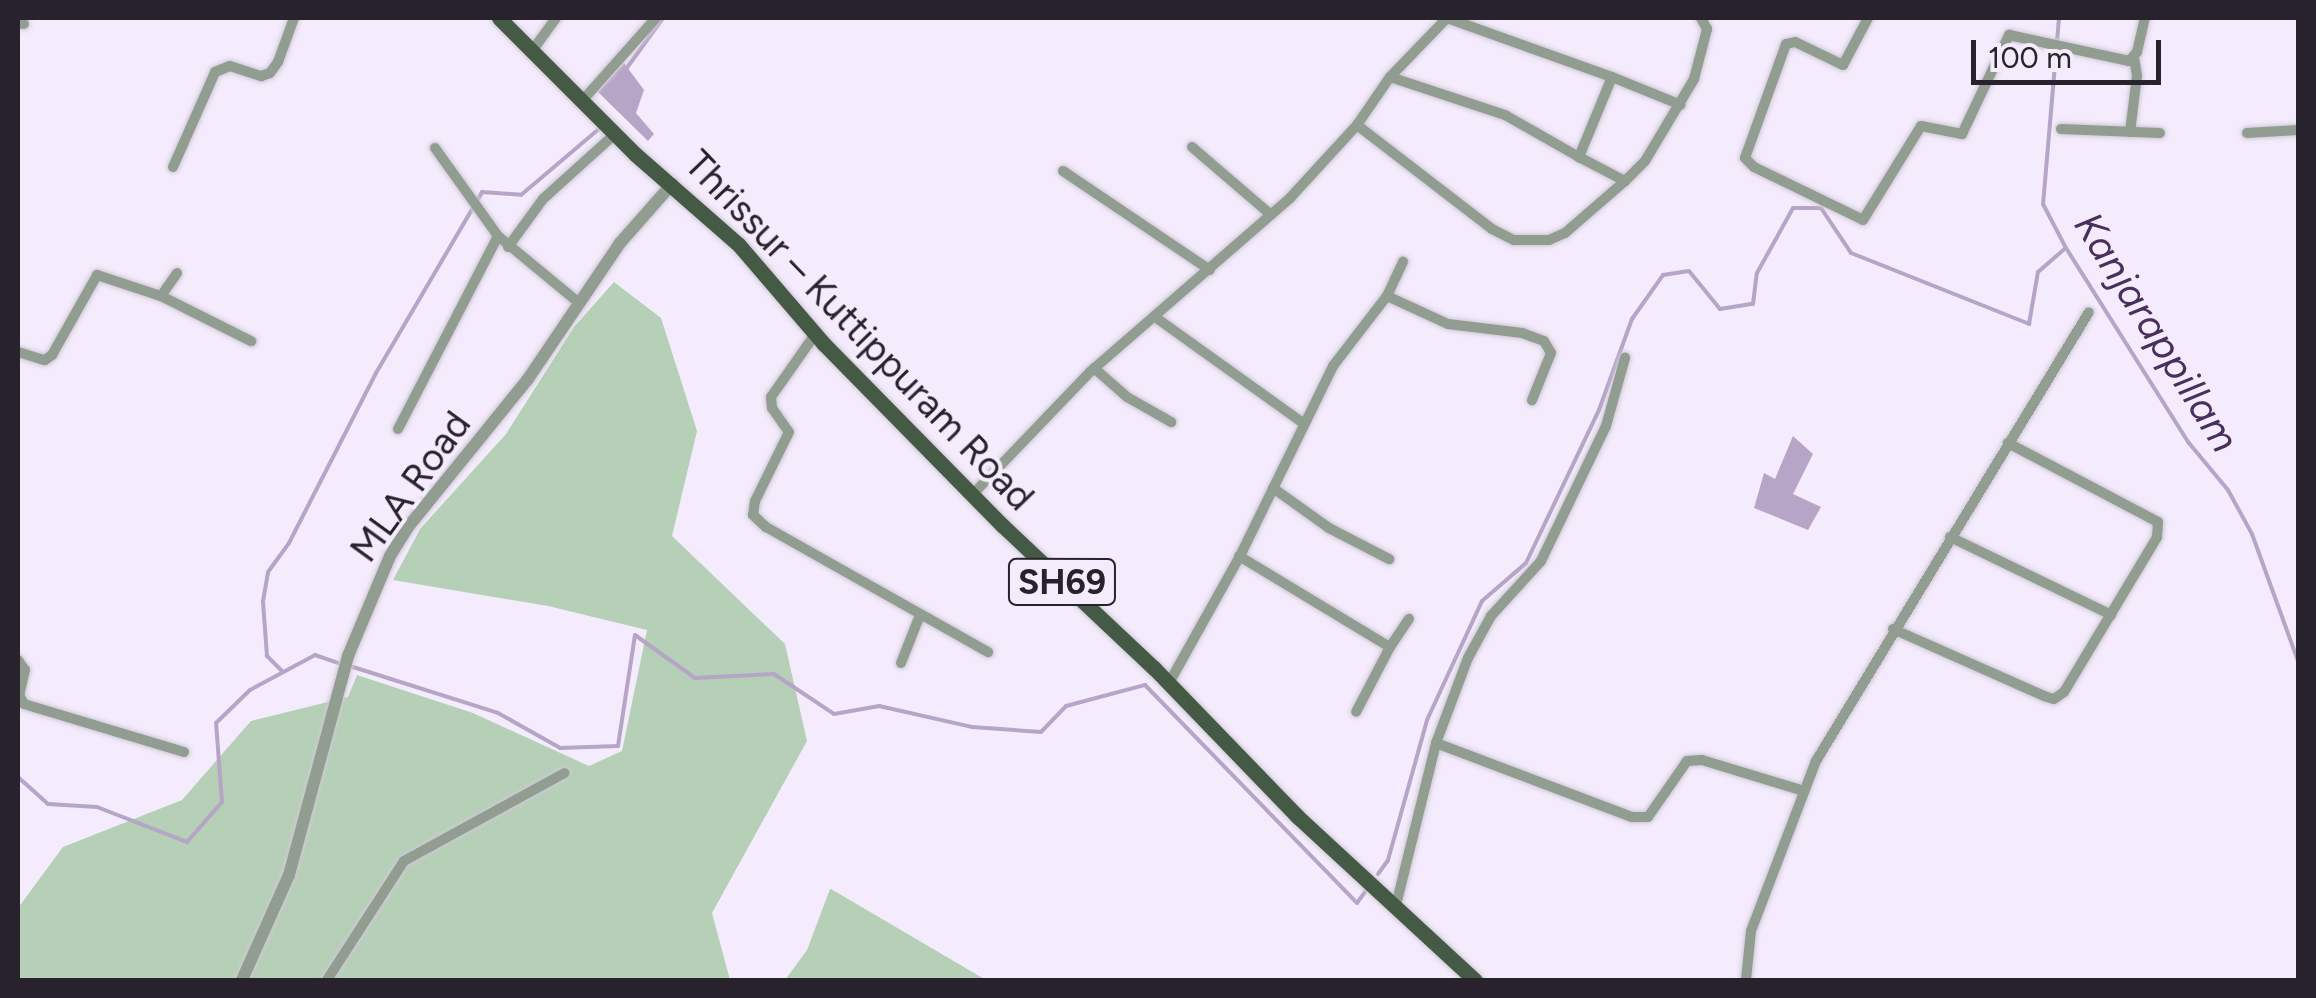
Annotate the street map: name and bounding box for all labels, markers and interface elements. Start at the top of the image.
scale bar [1976,20,2166,82]
text: 100 m [1988,39,2072,76]
street label: Thrissur – Kuttippuram Road [675,142,1043,520]
water label: Kanjarappillam [2064,204,2250,460]
street label: MLA Road [341,403,481,571]
road number: SH69 [1007,552,1117,612]

